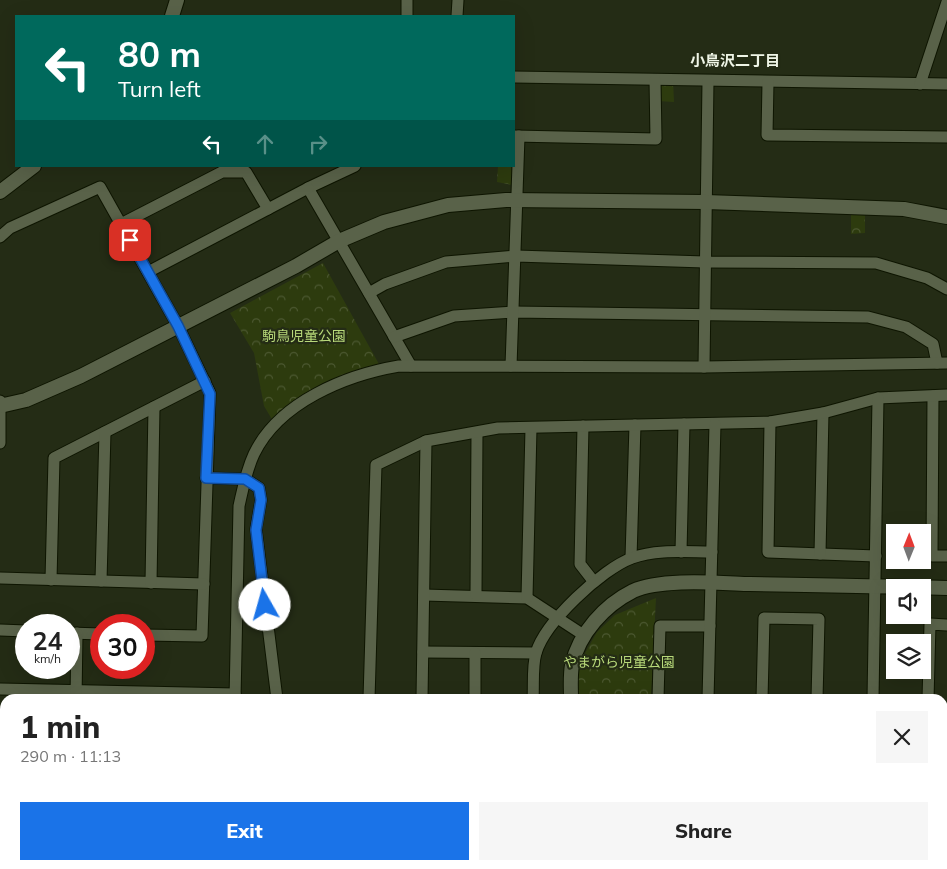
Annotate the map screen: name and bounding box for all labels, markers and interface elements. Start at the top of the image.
text: 80 m [118,32,201,76]
icon: left [35,35,100,100]
district label: 小鳥沢二丁目 [690,51,780,70]
text: Turn left [118,75,201,103]
icon: left [198,130,226,158]
icon: ahead [251,130,279,158]
icon: right [304,130,332,158]
pin [109,219,151,261]
icon: arrive [116,226,144,254]
park label: 駒鳥児童公園 [262,327,346,345]
north arrow [886,524,931,569]
map controls [886,524,931,679]
position arrow [238,578,290,630]
button: sound [886,579,931,624]
speed limit sign: 30 [90,614,155,679]
text: 24 [32,625,63,656]
button: layers [886,634,931,679]
text: km/h [34,651,61,666]
park label: やまがら児童公園 [563,653,675,671]
text: 1 min [20,708,100,746]
button: close [876,711,928,763]
text: 290 m · 11:13 [20,746,121,766]
button: Exit [20,802,469,860]
button: Share [479,802,928,860]

